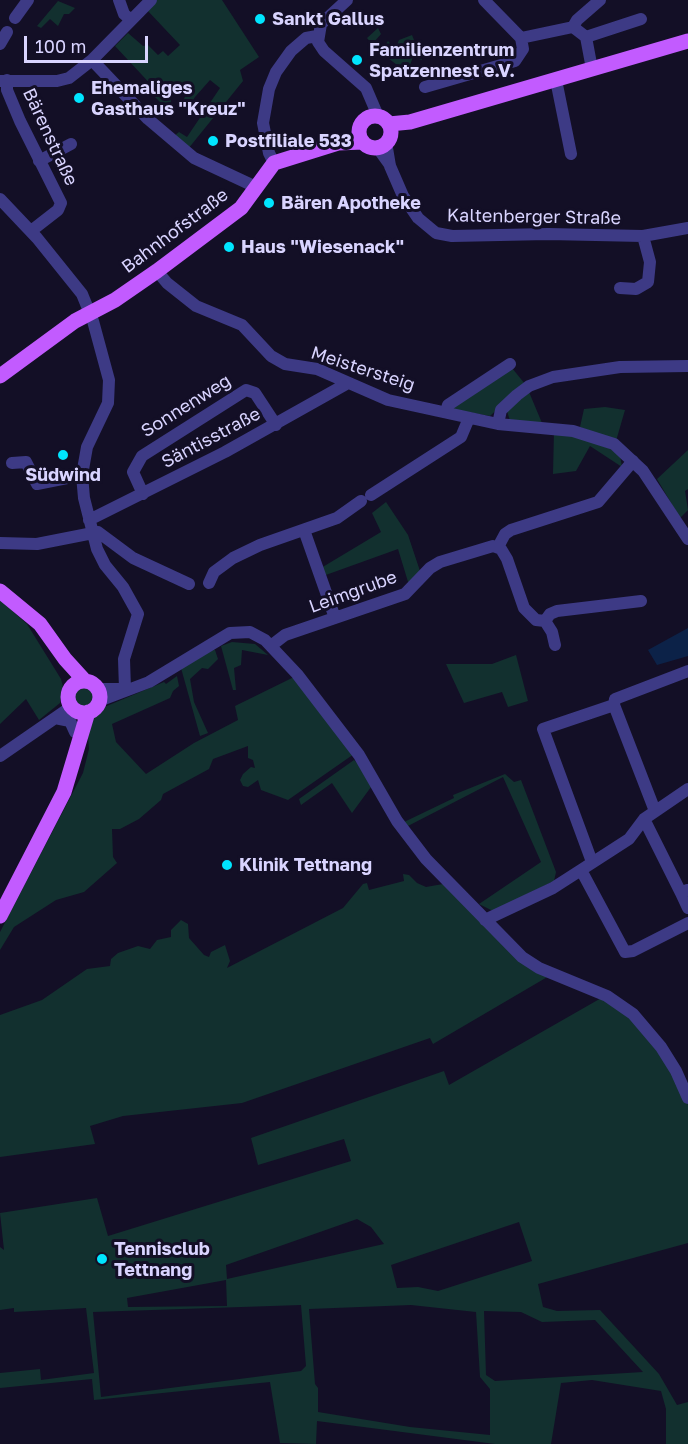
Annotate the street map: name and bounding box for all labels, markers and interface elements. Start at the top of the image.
place label: Sankt Gallus [272,8,384,30]
marker: Sankt Gallus [253,12,267,26]
scale bar [27,24,152,62]
text: 100 m [35,35,86,57]
place label: Familienzentrum Spatzennest e.V. [369,39,515,82]
marker: Familienzentrum Spatzennest e.V. [350,53,364,67]
place label: Ehemaliges Gasthaus "Kreuz" [91,77,246,119]
street label: Bärenstraße [18,85,82,189]
marker: Ehemaliges Gasthaus "Kreuz" [72,91,86,105]
place label: Postfiliale 533 [225,130,352,152]
marker: Postfiliale 533 [206,134,220,148]
street label: Bahnhofstraße [118,184,232,278]
place label: Bären Apotheke [281,192,421,214]
marker: Bären Apotheke [262,196,276,210]
street label: Kaltenberger Straße [447,205,621,229]
place label: Haus "Wiesenack" [241,236,404,258]
marker: Haus "Wiesenack" [222,240,236,254]
street label: Meistersteig [308,342,418,396]
street label: Sonnenweg [137,370,235,442]
street label: Säntisstraße [158,403,264,473]
marker: Südwind [56,448,70,462]
place label: Südwind [25,464,101,486]
street label: Leimgrube [306,566,400,618]
place label: Klinik Tettnang [239,854,372,876]
marker: Klinik Tettnang [220,858,234,872]
place label: Tennisclub Tettnang [114,1238,210,1280]
marker: Tennisclub Tettnang [95,1252,109,1266]

